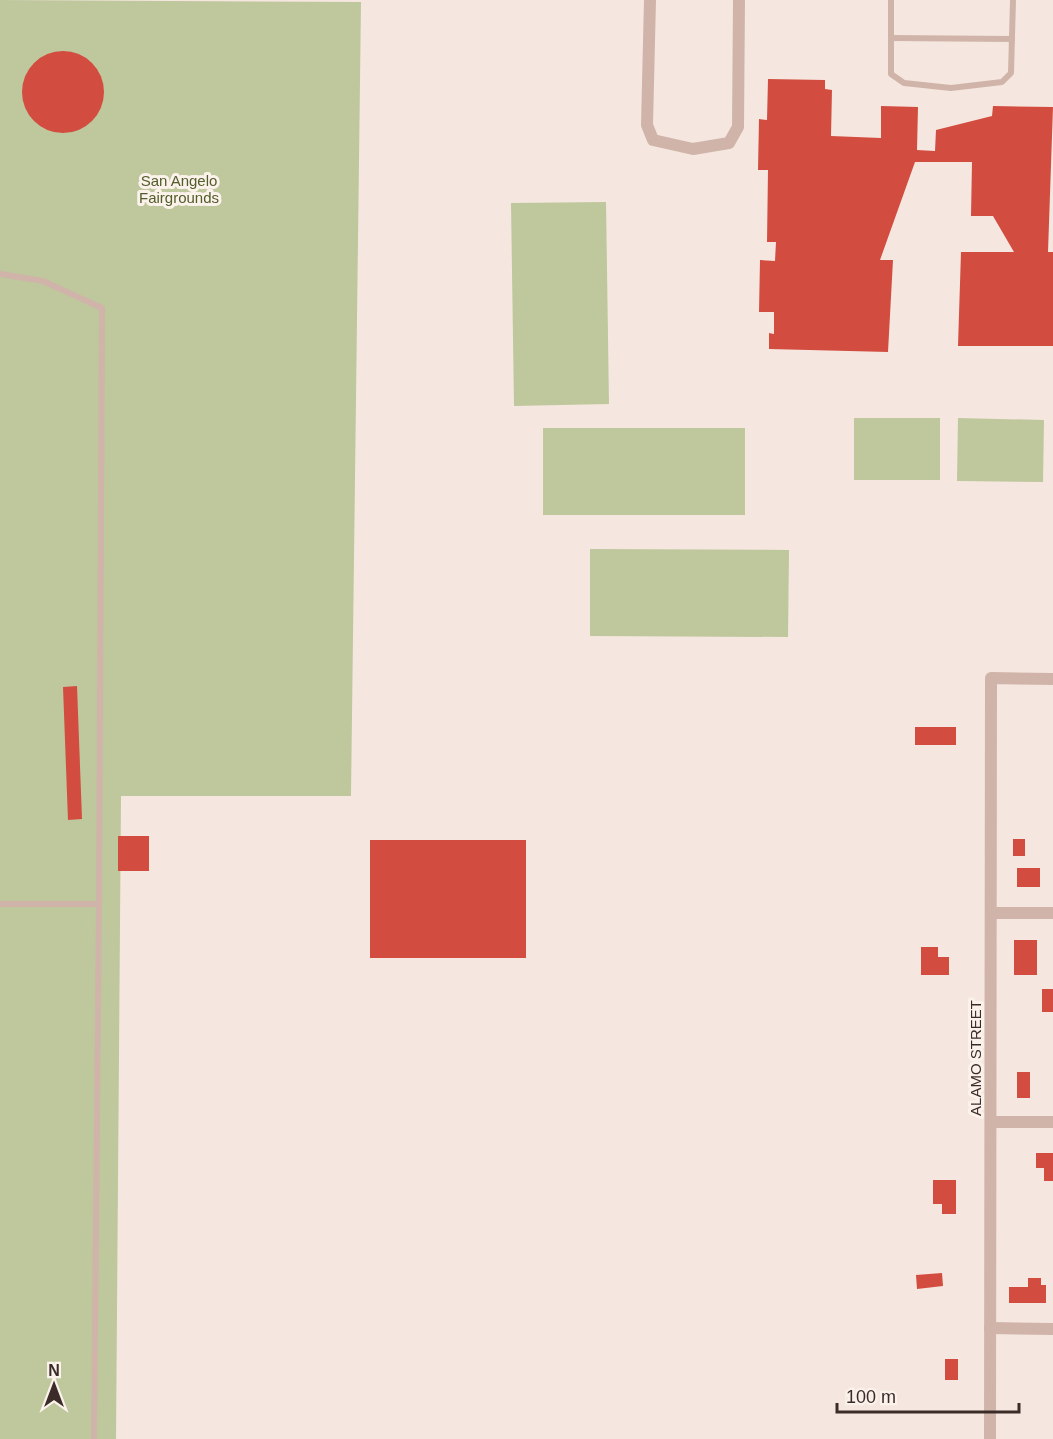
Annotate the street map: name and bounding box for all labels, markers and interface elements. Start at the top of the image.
park label: San Angelo Fairgrounds [139,172,219,206]
street label: ALAMO STREET [967,1000,984,1116]
north arrow [24,1355,84,1415]
text: N [48,1362,60,1379]
scale bar [837,1376,1018,1414]
text: 100 m [846,1387,896,1407]

